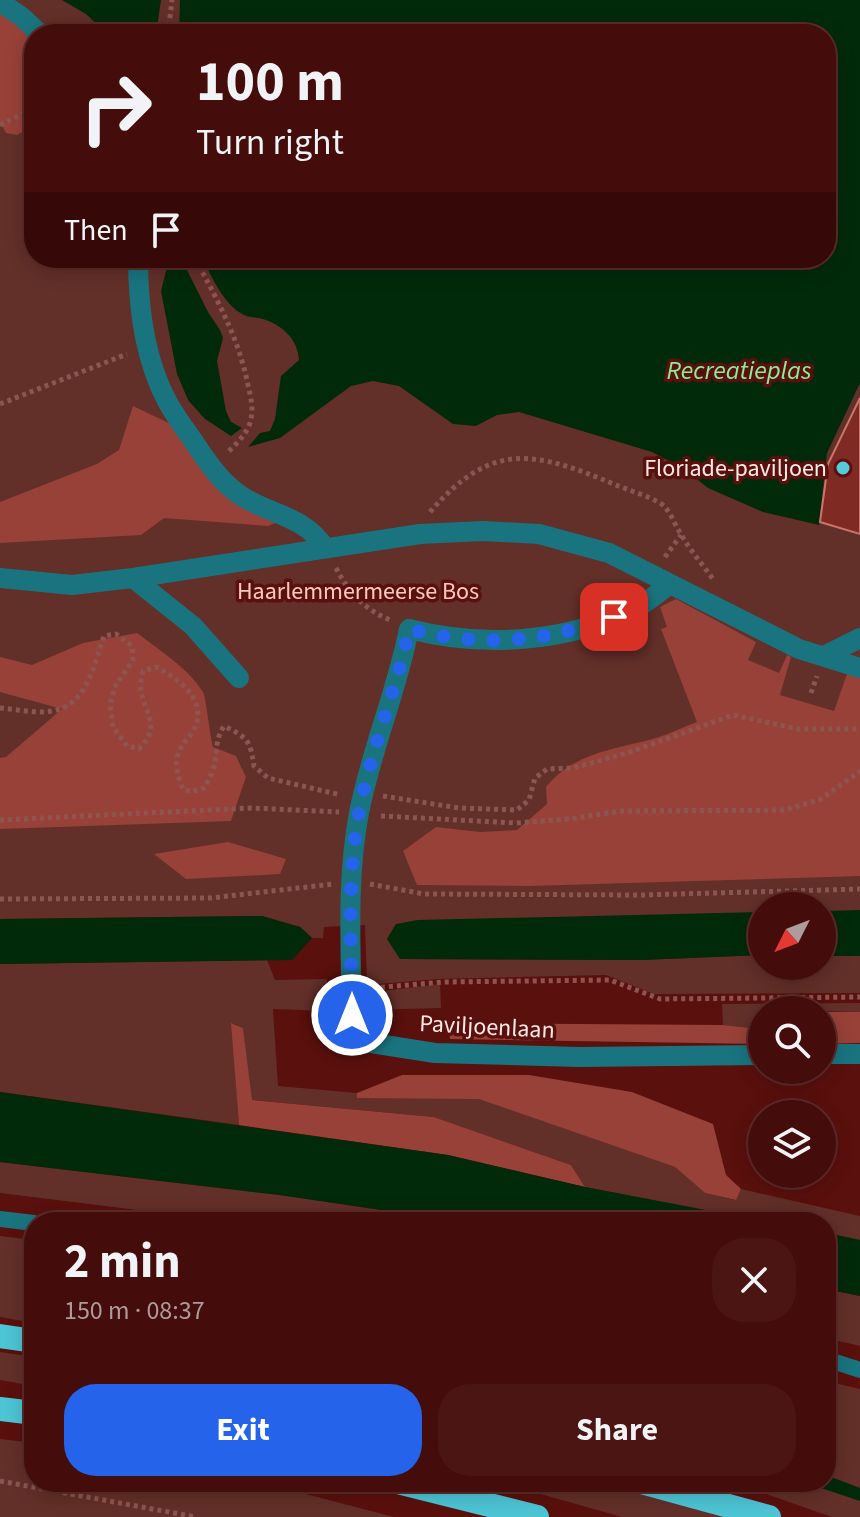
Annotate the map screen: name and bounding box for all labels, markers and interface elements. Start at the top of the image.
text: 100 m [196,43,344,122]
icon: right [64,56,168,160]
text: Turn right [196,117,344,168]
icon: arrive [144,208,188,252]
text: Then [64,209,128,252]
water label: Recreatieplas [667,352,811,389]
place label: Floriade-paviljoen [644,451,827,486]
marker: Floriade-paviljoen [834,459,852,477]
park label: Haarlemmermeerse Bos [237,574,479,609]
pin [580,583,648,651]
icon: arrive [592,595,636,639]
north arrow [748,892,836,980]
map controls [748,892,836,1188]
position arrow [310,973,394,1057]
button: search [748,996,836,1084]
street label: Paviljoenlaan [418,1006,556,1048]
button: layers [748,1100,836,1188]
text: 2 min [64,1228,181,1296]
button: close [712,1238,796,1322]
text: 150 m · 08:37 [64,1292,205,1329]
button: Exit [64,1384,422,1476]
button: Share [438,1384,796,1476]

